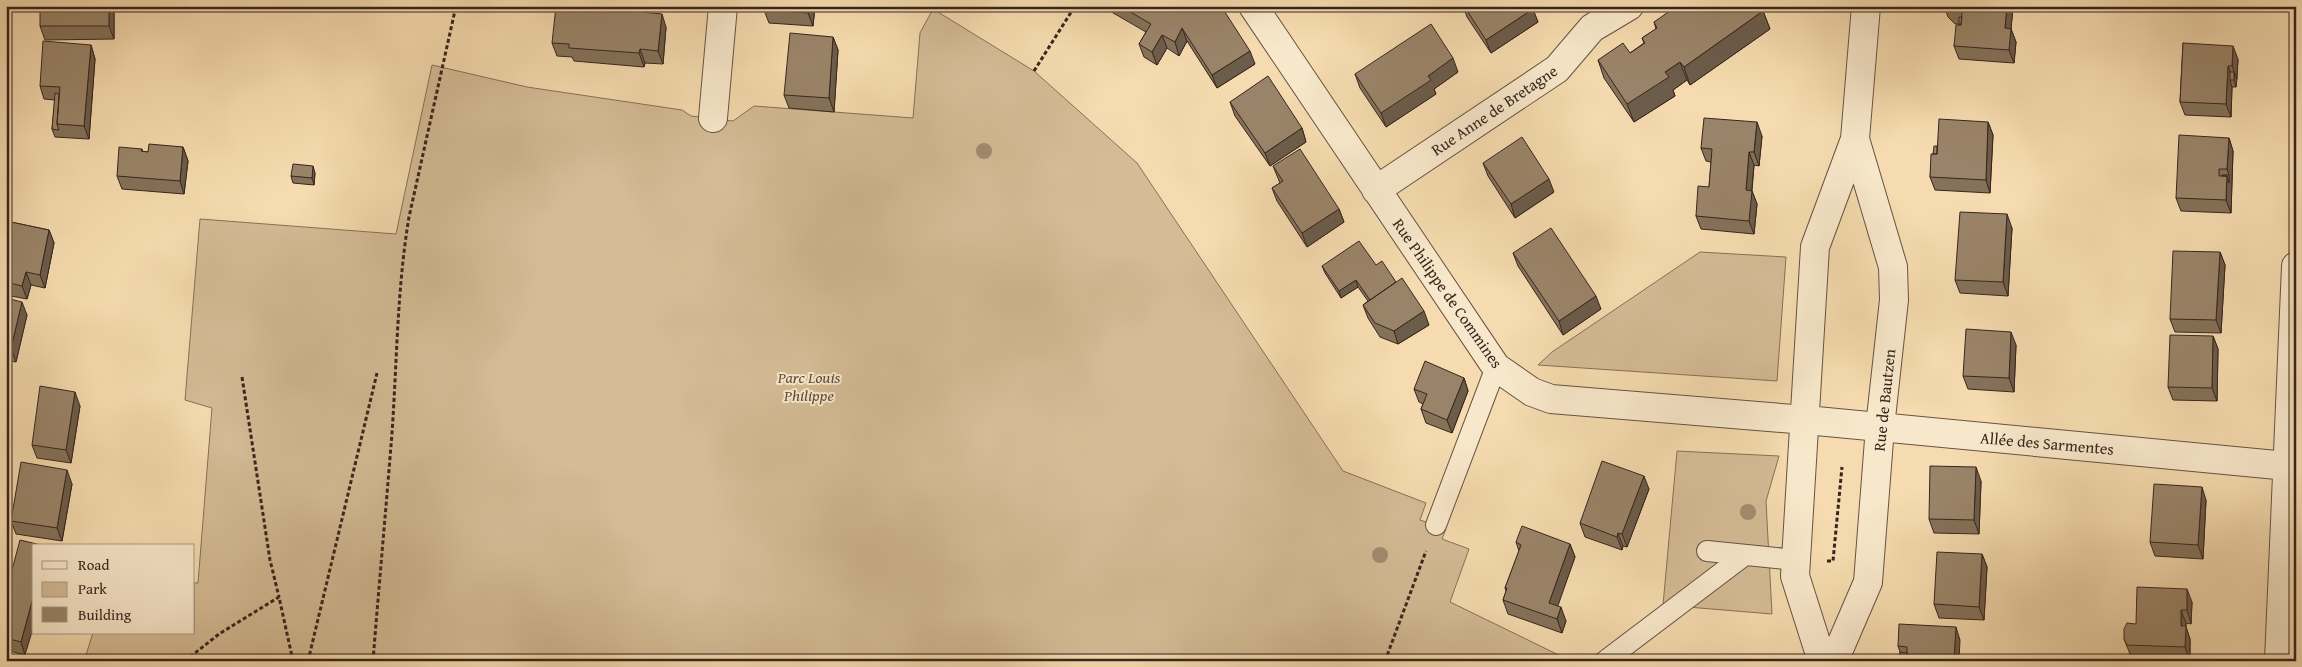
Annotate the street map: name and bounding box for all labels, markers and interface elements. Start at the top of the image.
street label: Rue Anne de Bretagne [1426,59,1562,161]
street label: Rue Philippe de Commines [1387,213,1509,373]
street label: Rue de Bautzen [1867,348,1901,452]
park label: Parc Louis Philippe [777,365,841,407]
street label: Allée des Sarmentes [1979,425,2115,461]
legend [32,544,195,634]
text: Road [78,554,109,575]
text: Park [78,578,107,599]
text: Building [78,604,132,625]

